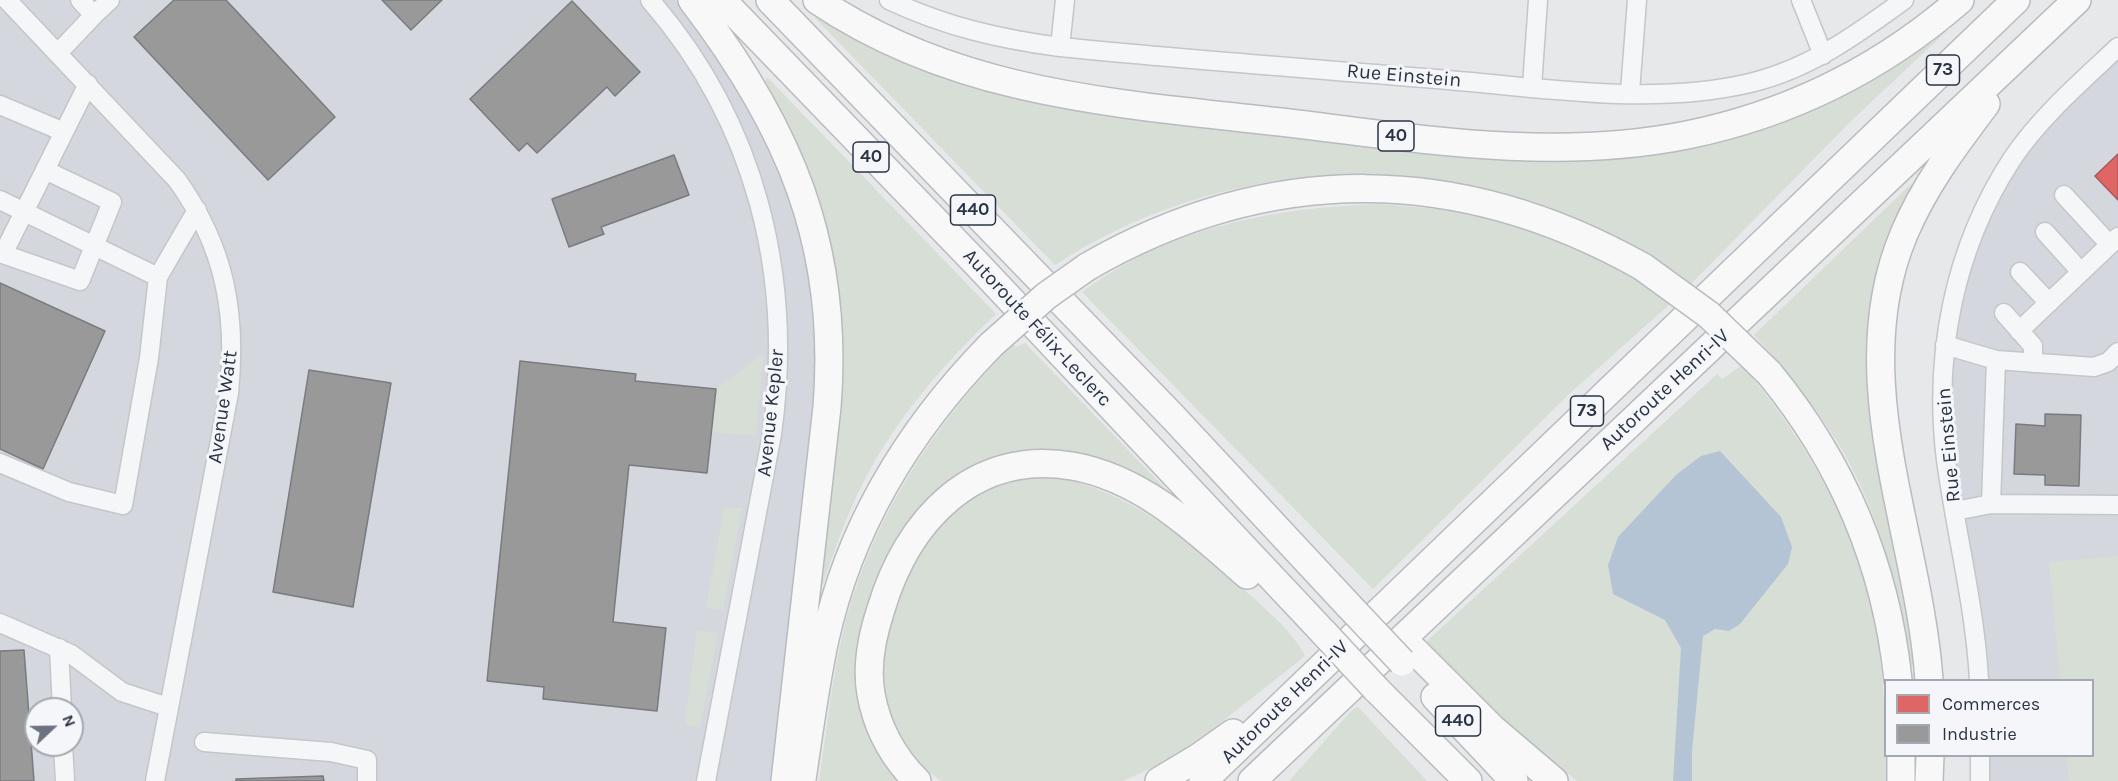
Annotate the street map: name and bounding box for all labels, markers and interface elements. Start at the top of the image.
road number: 73 [1926,55,1960,85]
street label: Rue Einstein [1346,59,1462,93]
road number: 40 [1378,121,1414,151]
road number: 40 [853,142,889,172]
road number: 440 [950,195,996,225]
street label: Autoroute Félix-Leclerc [958,244,1116,412]
street label: Autoroute Henri-IV [1596,324,1734,456]
street label: Avenue Kepler [752,348,790,478]
street label: Avenue Watt [203,349,243,465]
street label: Rue Einstein [1932,387,1966,503]
road number: 73 [1570,396,1604,426]
street label: Autoroute Henri-IV [1216,635,1354,769]
legend [1884,679,2094,757]
text: Commerces [1942,693,2040,715]
north arrow [24,697,84,757]
road number: 440 [1436,706,1480,736]
text: N [58,712,80,730]
text: Industrie [1942,723,2017,745]

